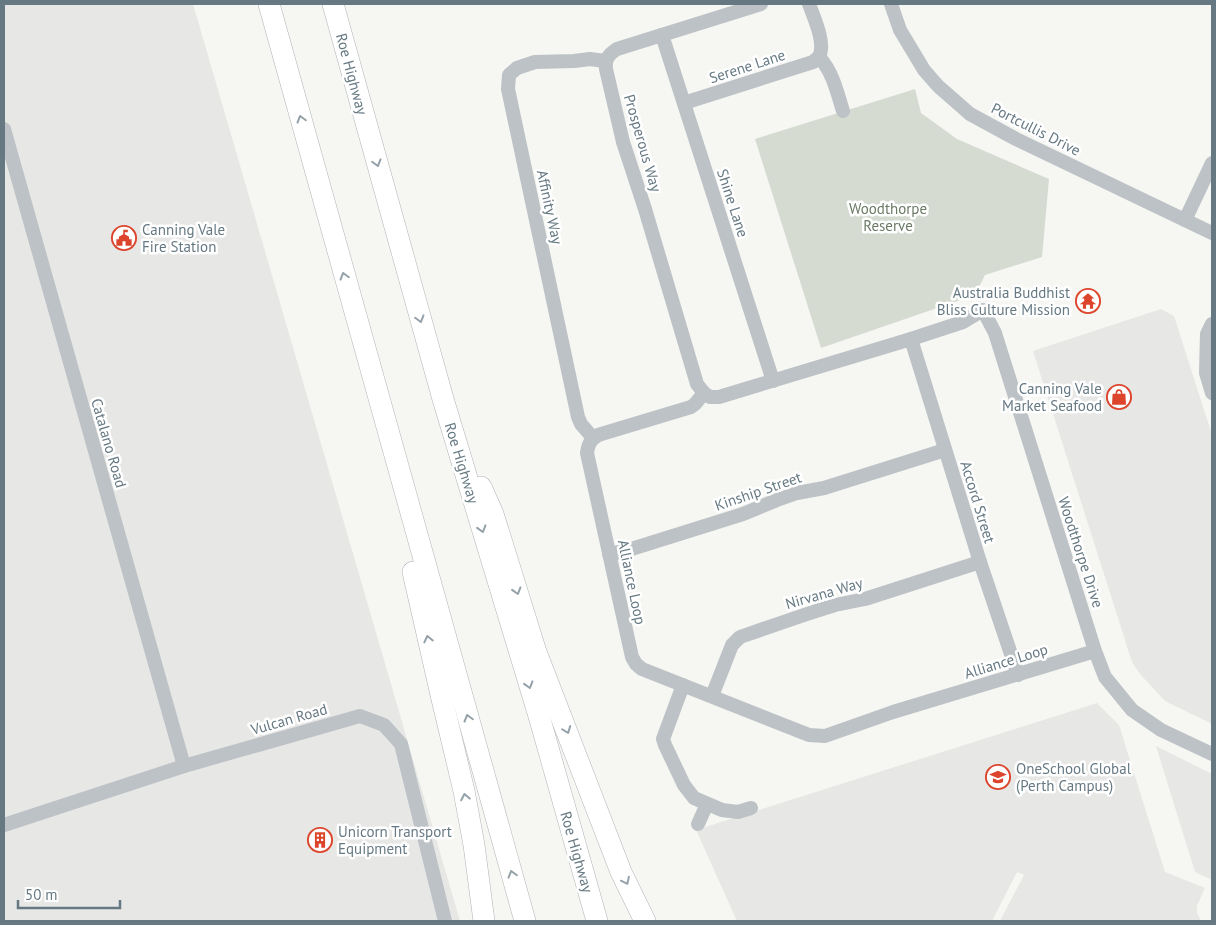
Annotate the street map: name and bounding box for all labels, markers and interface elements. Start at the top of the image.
street label: Roe Highway [332,31,372,117]
street label: Serene Lane [707,45,787,87]
street label: Prosperous Way [620,92,666,194]
street label: Portcullis Drive [988,98,1084,160]
one-way arrow [296,115,307,124]
one-way arrow [371,158,381,166]
street label: Shine Lane [713,166,753,240]
street label: Affinity Way [533,168,567,246]
park label: Woodthorpe Reserve [849,199,927,235]
place label: Canning Vale Fire Station [142,220,225,256]
public building icon: Canning Vale Fire Station [111,225,137,251]
one-way arrow [340,272,350,280]
place label: Australia Buddhist Bliss Culture Mission [937,283,1070,319]
temple icon: Australia Buddhist Bliss Culture Mission [1075,288,1101,314]
one-way arrow [415,315,425,323]
place label: Canning Vale Market Seafood [1002,379,1102,415]
shop icon: Canning Vale Market Seafood [1106,384,1132,410]
street label: Catalano Road [87,396,131,490]
street label: Roe Highway [441,420,483,506]
street label: Accord Street [956,459,1000,545]
street label: Kinship Street [712,467,804,515]
street label: Woodthorpe Drive [1054,494,1108,610]
one-way arrow [477,524,487,533]
street label: Alliance Loop [614,538,650,626]
street label: Nirvana Way [783,573,865,613]
one-way arrow [512,586,522,594]
one-way arrow [424,634,434,643]
street label: Alliance Loop [962,639,1050,683]
one-way arrow [524,680,534,688]
street label: Vulcan Road [248,699,329,739]
one-way arrow [464,714,474,722]
one-way arrow [561,725,571,734]
place label: OneSchool Global (Perth Campus) [1016,759,1132,795]
school or university icon: OneSchool Global (Perth Campus) [985,764,1011,790]
one-way arrow [461,793,471,801]
street label: Roe Highway [556,809,598,895]
place label: Unicorn Transport Equipment [338,822,452,858]
building icon: Unicorn Transport Equipment [307,827,333,853]
one-way arrow [507,870,518,879]
one-way arrow [620,876,630,885]
scale bar [18,878,120,910]
text: 50 m [25,885,58,904]

